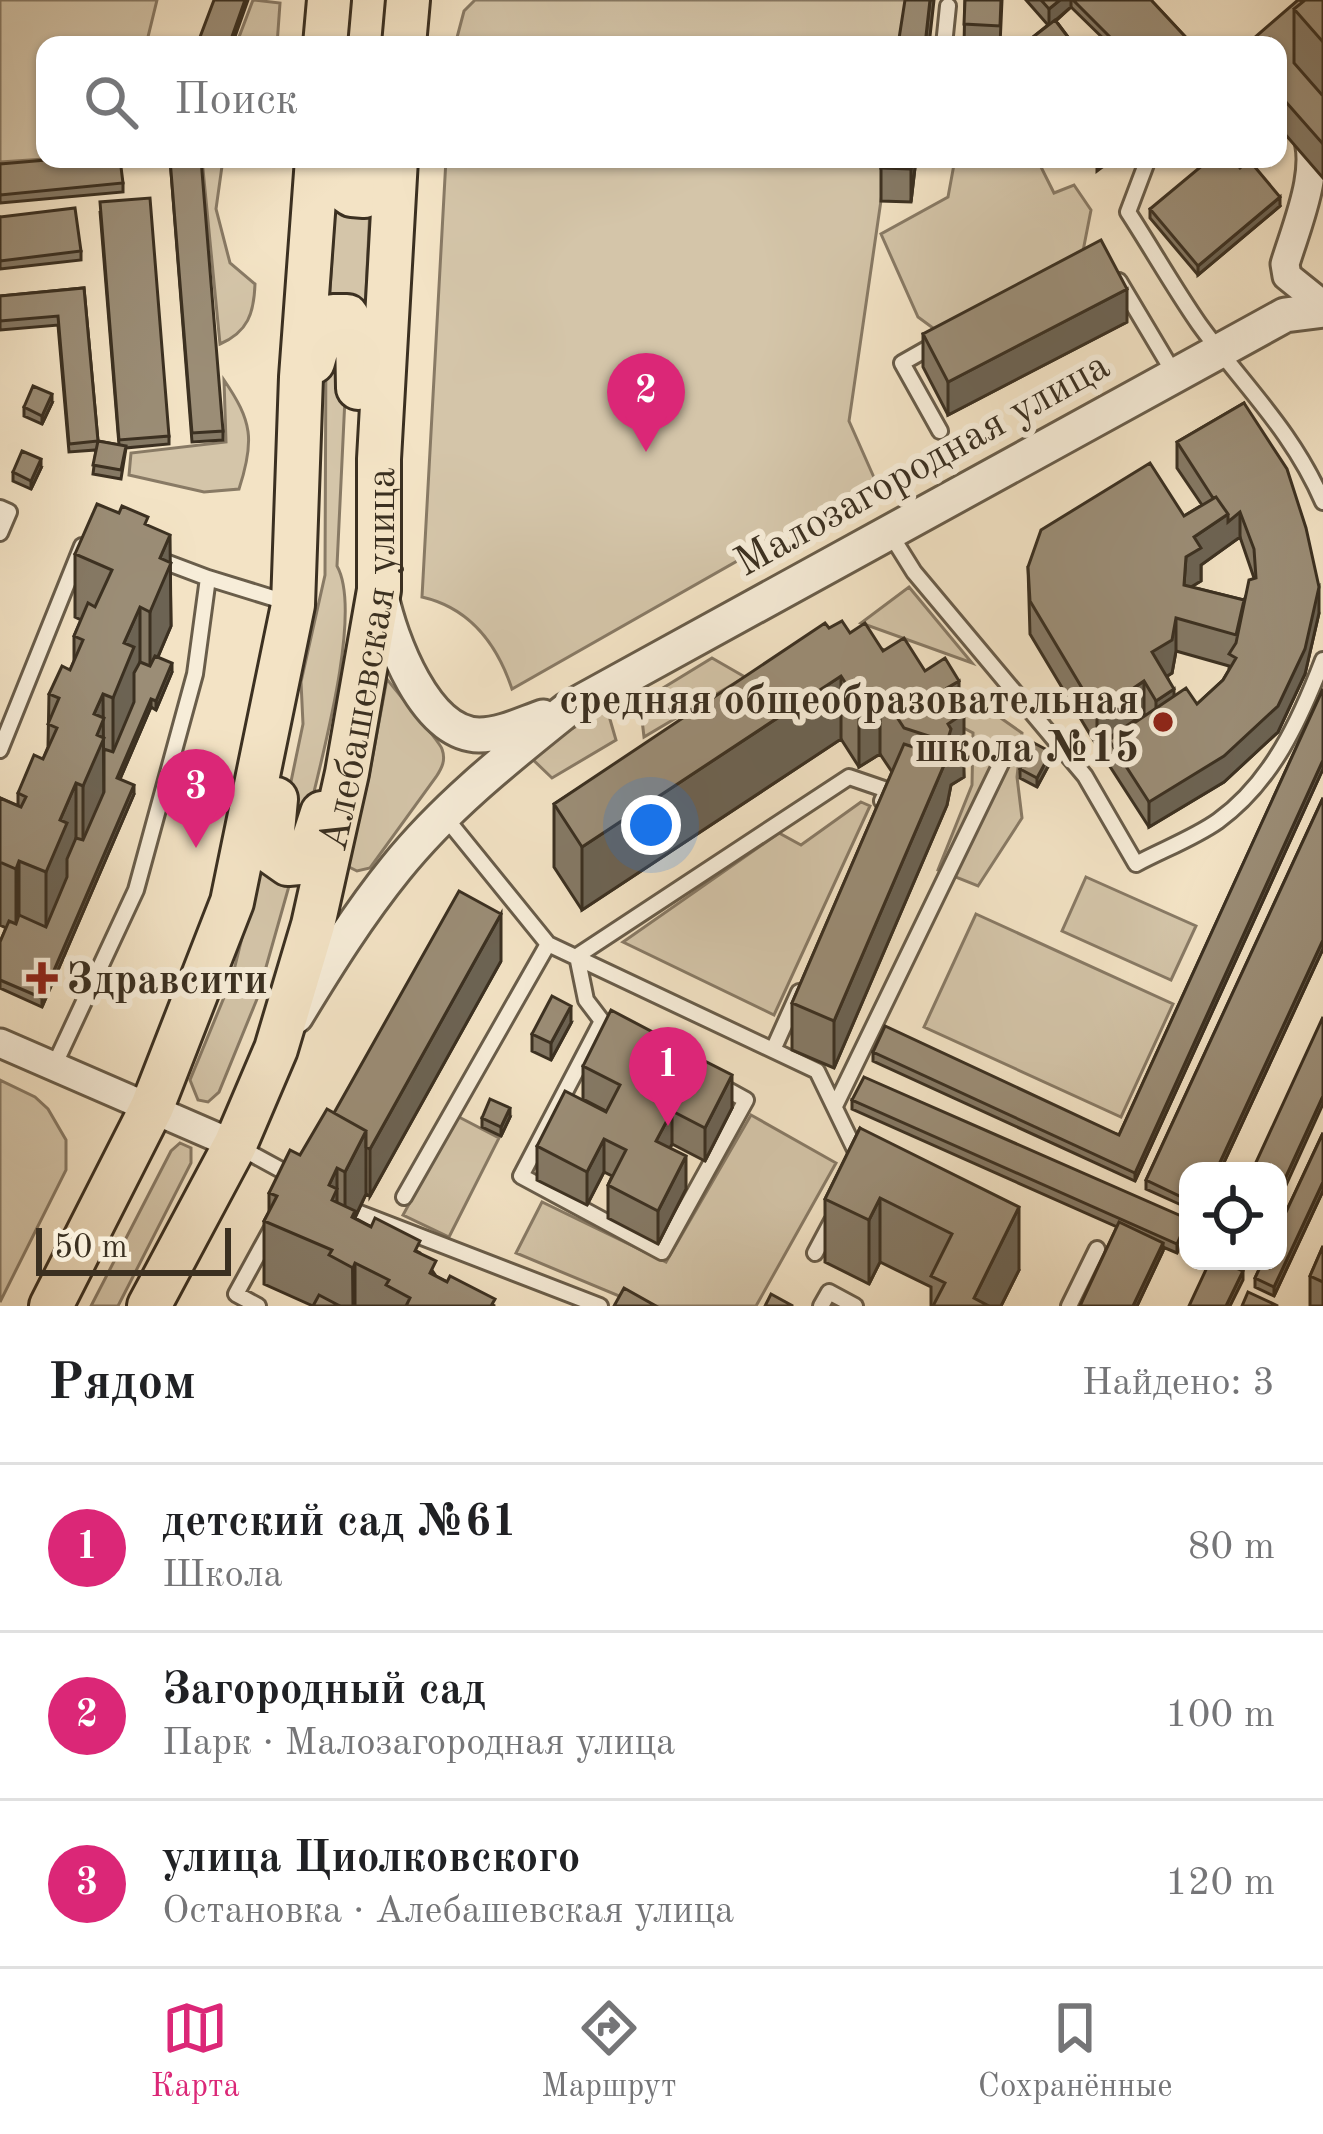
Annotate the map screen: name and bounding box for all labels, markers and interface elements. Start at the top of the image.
search box [36,36,1287,168]
icon: search [78,69,144,135]
text: Поиск [174,79,298,124]
street label: Малозагородная улица [729,345,1117,586]
pin: 2 [607,353,685,452]
street label: Алебашевская улица [313,467,404,855]
place label: средняя общеобразовательная школа №15 [559,681,1139,771]
marker: средняя общеобразовательная школа №15 [1150,709,1176,735]
pin: 3 [157,749,235,848]
your location [621,795,681,855]
place label: Здравсити [66,960,268,1003]
marker: Здравсити [29,965,55,991]
pin: 1 [629,1027,707,1126]
map controls [1179,1162,1287,1270]
button: locate [1179,1162,1287,1270]
scale bar [36,1222,231,1275]
text: 50 m [54,1232,128,1265]
text: Рядом [48,1359,196,1410]
text: Найдено: 3 [1082,1364,1275,1403]
text: детский сад №61 [162,1501,517,1546]
text: 1 [76,1528,98,1567]
text: 80 m [1188,1528,1275,1567]
text: Школа [162,1556,283,1595]
text: Загородный сад [162,1669,486,1714]
text: 2 [76,1696,98,1735]
text: 100 m [1165,1696,1275,1735]
text: Парк · Малозагородная улица [162,1724,675,1763]
text: улица Циолковского [162,1837,580,1882]
text: 3 [76,1864,98,1903]
text: 120 m [1165,1864,1275,1903]
text: Остановка · Алебашевская улица [162,1892,734,1931]
tab: Карта [151,1995,240,2108]
tab: Маршрут [541,1995,677,2108]
tab: Сохранённые [978,1995,1172,2108]

